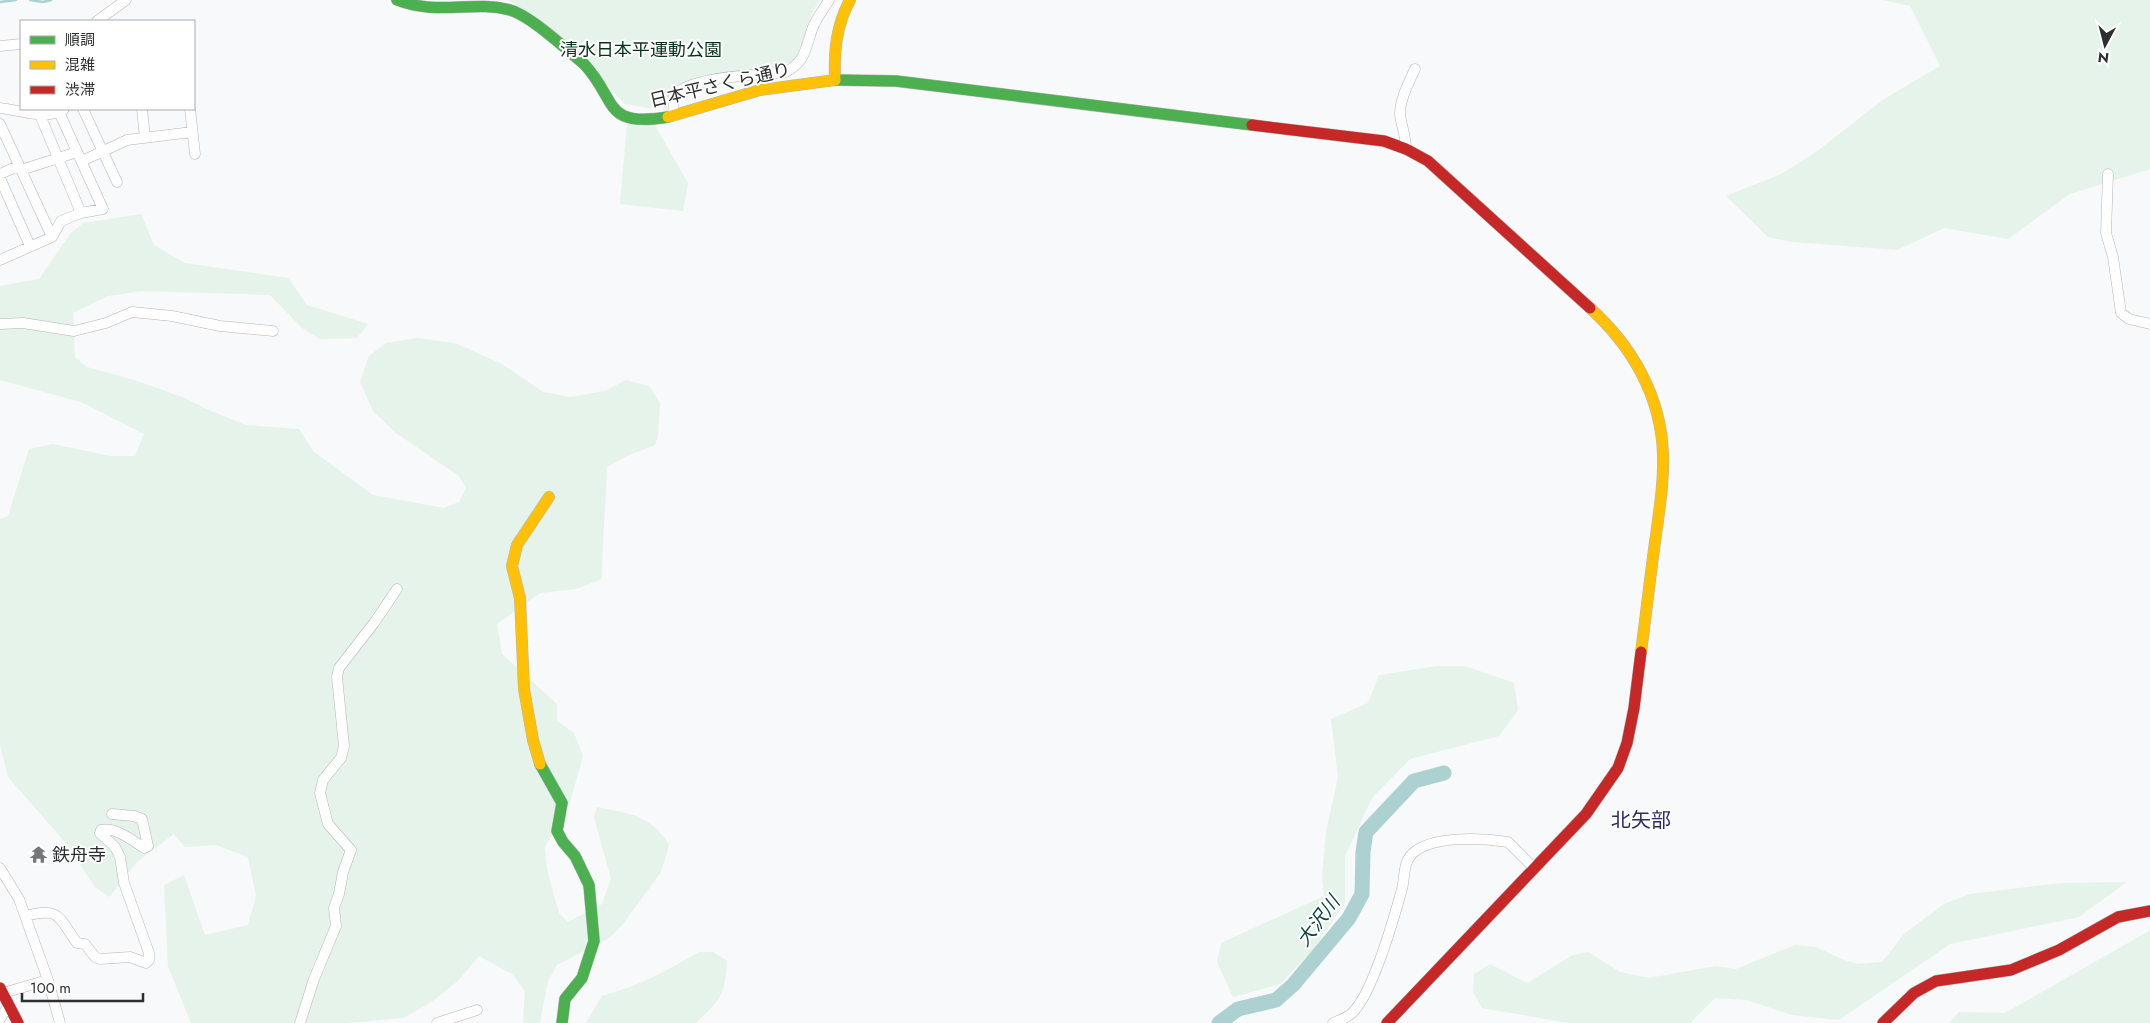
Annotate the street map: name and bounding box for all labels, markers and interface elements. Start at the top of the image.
legend [20,20,195,110]
north arrow [2080,20,2130,70]
text: 順調 [65,29,95,51]
park label: 清水日本平運動公園 [560,37,722,63]
text: N [2097,47,2110,69]
text: 混雑 [65,54,95,76]
street label: 日本平さくら通り [647,56,793,114]
text: 渋滞 [65,79,95,101]
district label: 北矢部 [1611,806,1671,835]
place label: 鉄舟寺 [52,842,106,868]
temple icon: 鉄舟寺 [28,845,48,865]
water label: 大沢川 [1290,889,1347,952]
scale bar [22,970,144,1002]
text: 100 m [30,977,71,999]

